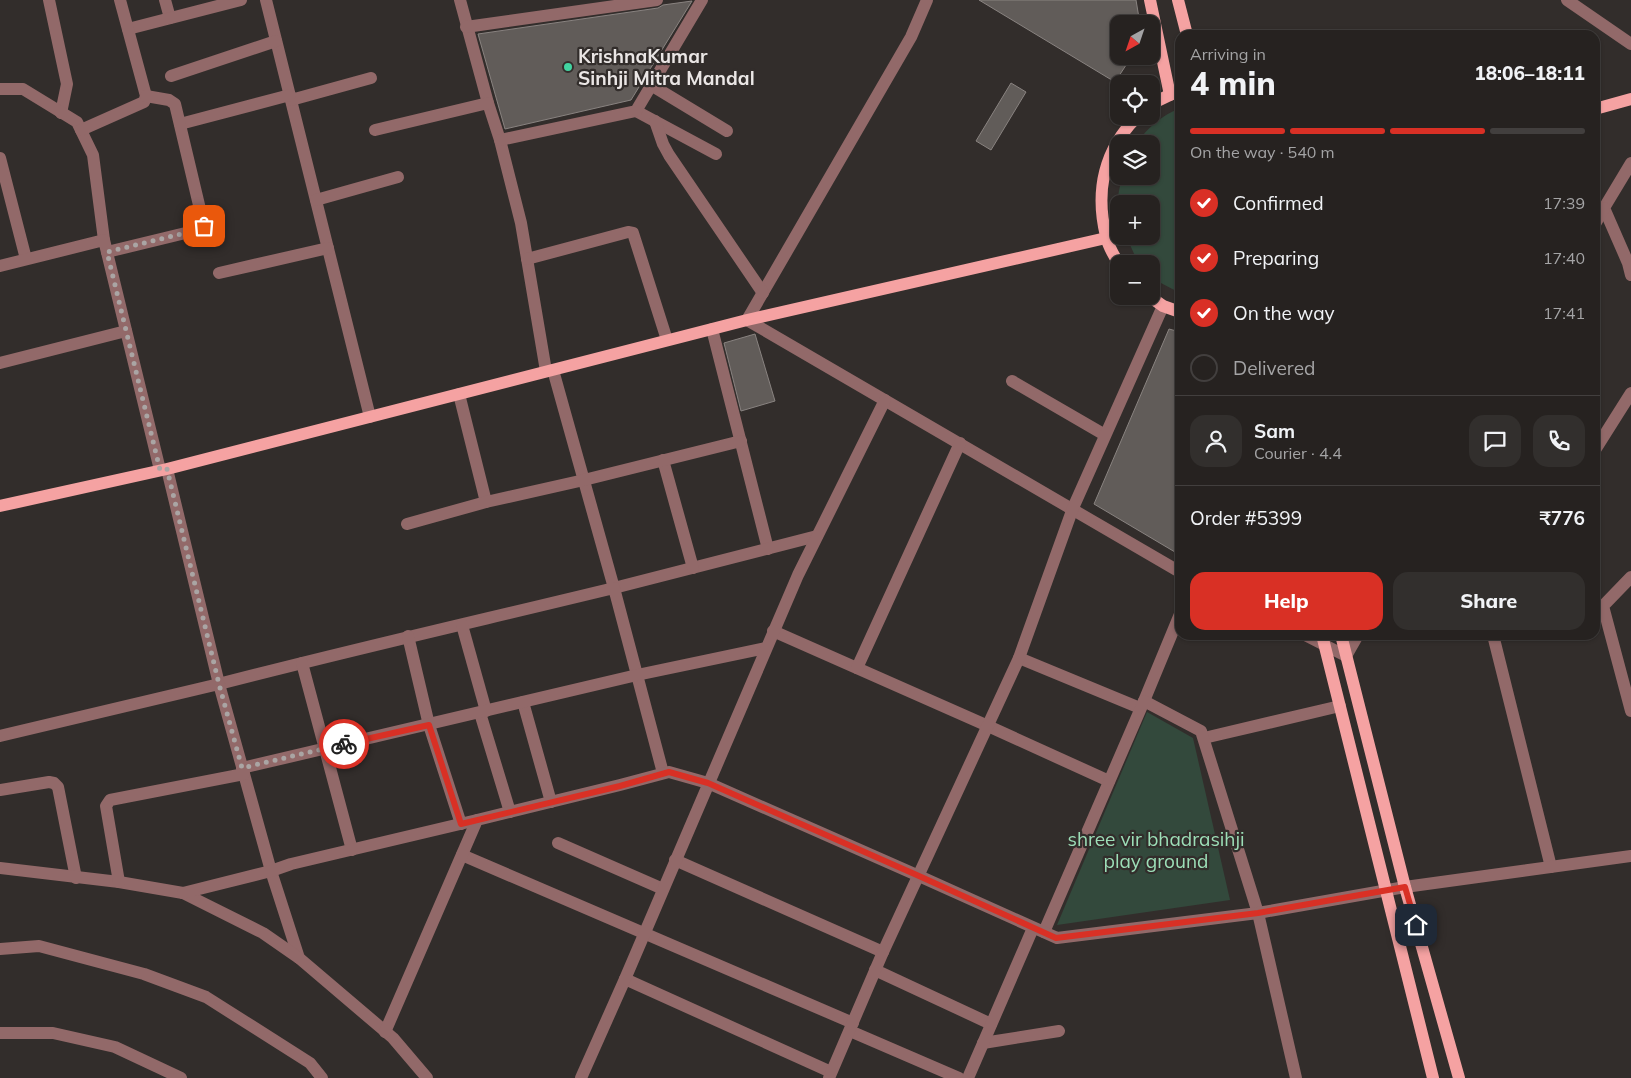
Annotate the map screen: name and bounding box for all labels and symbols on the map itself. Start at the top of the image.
north arrow [1110,15,1160,65]
place label: KrishnaKumar Sinhji Mitra Mandal [578,44,755,90]
marker: KrishnaKumar Sinhji Mitra Mandal [562,61,574,73]
pin [183,205,225,247]
courier [319,719,369,769]
park label: shree vir bhadrasihji play ground [1067,827,1245,873]
pin [1395,904,1437,946]

